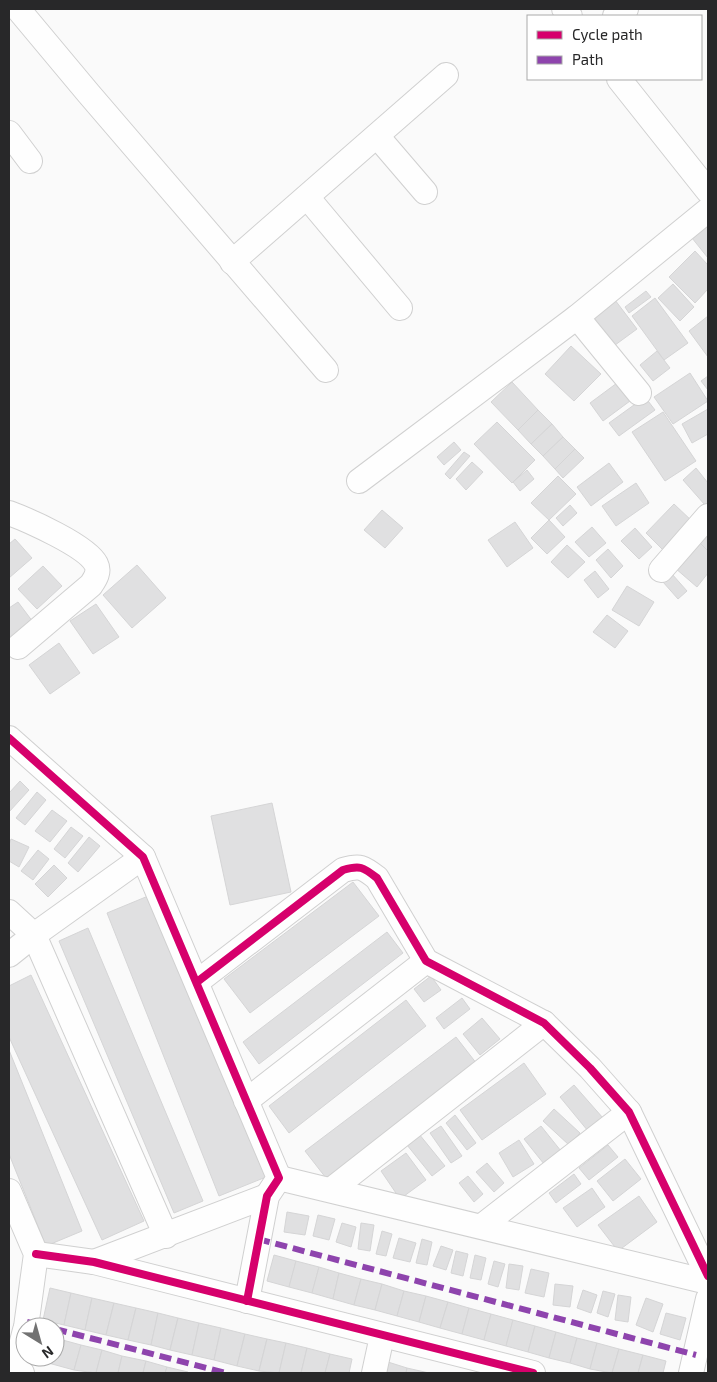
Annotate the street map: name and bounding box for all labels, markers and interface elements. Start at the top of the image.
legend [527,15,702,80]
text: Cycle path [572,25,643,43]
text: Path [572,50,603,68]
north arrow [15,1317,65,1367]
text: N [39,1343,57,1363]

